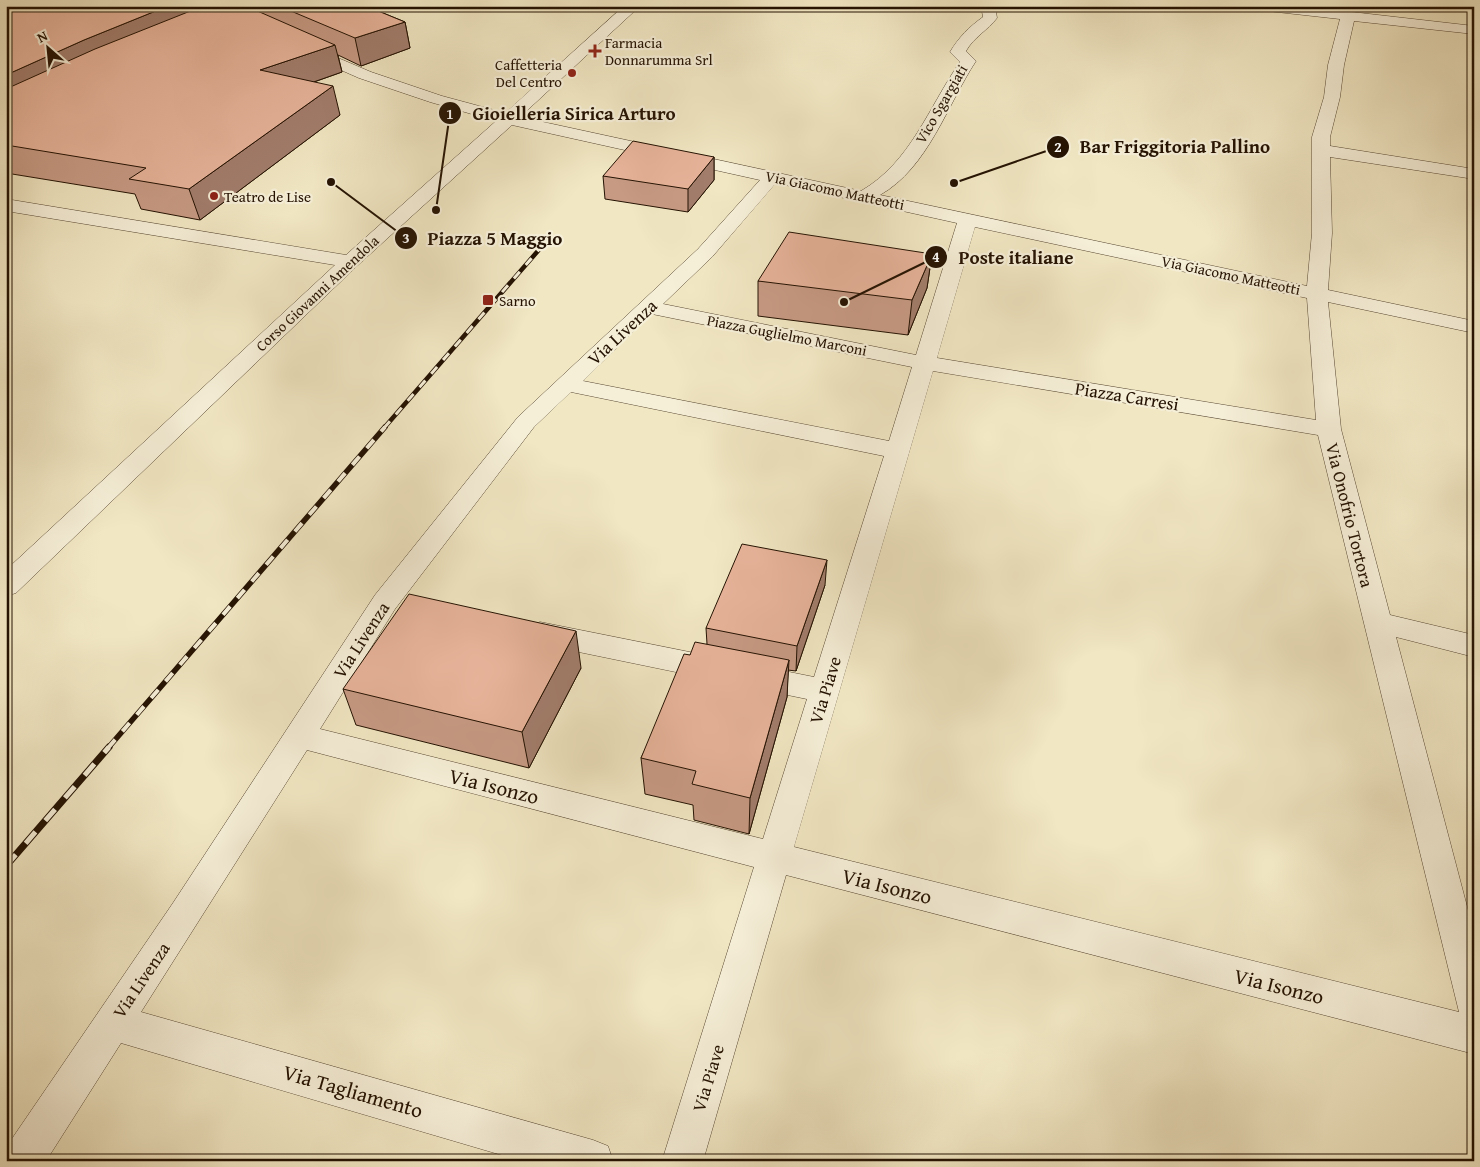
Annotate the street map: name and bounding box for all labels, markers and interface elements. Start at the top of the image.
north arrow [22,22,72,72]
text: N [33,25,51,47]
place label: Farmacia Donnarumma Srl [605,32,713,70]
marker: Farmacia Donnarumma Srl [589,45,601,57]
place label: Caffetteria Del Centro [495,54,562,92]
street label: Vico Sgargiati [910,61,972,147]
marker: Caffetteria Del Centro [566,67,578,79]
callout: Gioielleria Sirica Arturo [438,96,686,130]
text: Gioielleria Sirica Arturo [472,99,676,127]
text: 1 [446,103,454,124]
callout: Bar Friggitoria Pallino [1045,130,1280,164]
text: Bar Friggitoria Pallino [1080,132,1270,160]
text: 2 [1054,136,1062,157]
street label: Via Giacomo Matteotti [764,165,906,215]
place label: Teatro de Lise [224,186,311,207]
marker: Teatro de Lise [208,190,220,202]
callout: Piazza 5 Maggio [393,221,573,255]
text: Piazza 5 Maggio [428,224,562,252]
text: 3 [402,227,410,248]
street label: Corso Giovanni Amendola [251,230,383,356]
callout: Poste italiane [923,240,1083,274]
text: Poste italiane [959,243,1073,271]
text: 4 [932,246,940,267]
street label: Via Giacomo Matteotti [1160,250,1302,300]
place label: Sarno [499,290,536,311]
street label: Via Livenza [581,292,663,371]
marker: Sarno [481,293,495,307]
street label: Piazza Guglielmo Marconi [705,309,869,361]
street label: Piazza Carresi [1073,374,1181,418]
street label: Via Onofrio Tortora [1319,440,1381,591]
street label: Via Livenza [326,596,396,684]
street label: Via Piave [802,653,848,727]
street label: Via Isonzo [446,760,542,812]
street label: Via Isonzo [839,860,935,912]
street label: Via Livenza [106,936,177,1023]
street label: Via Isonzo [1231,960,1327,1012]
street label: Via Piave [685,1041,731,1115]
street label: Via Tagliamento [279,1056,427,1126]

